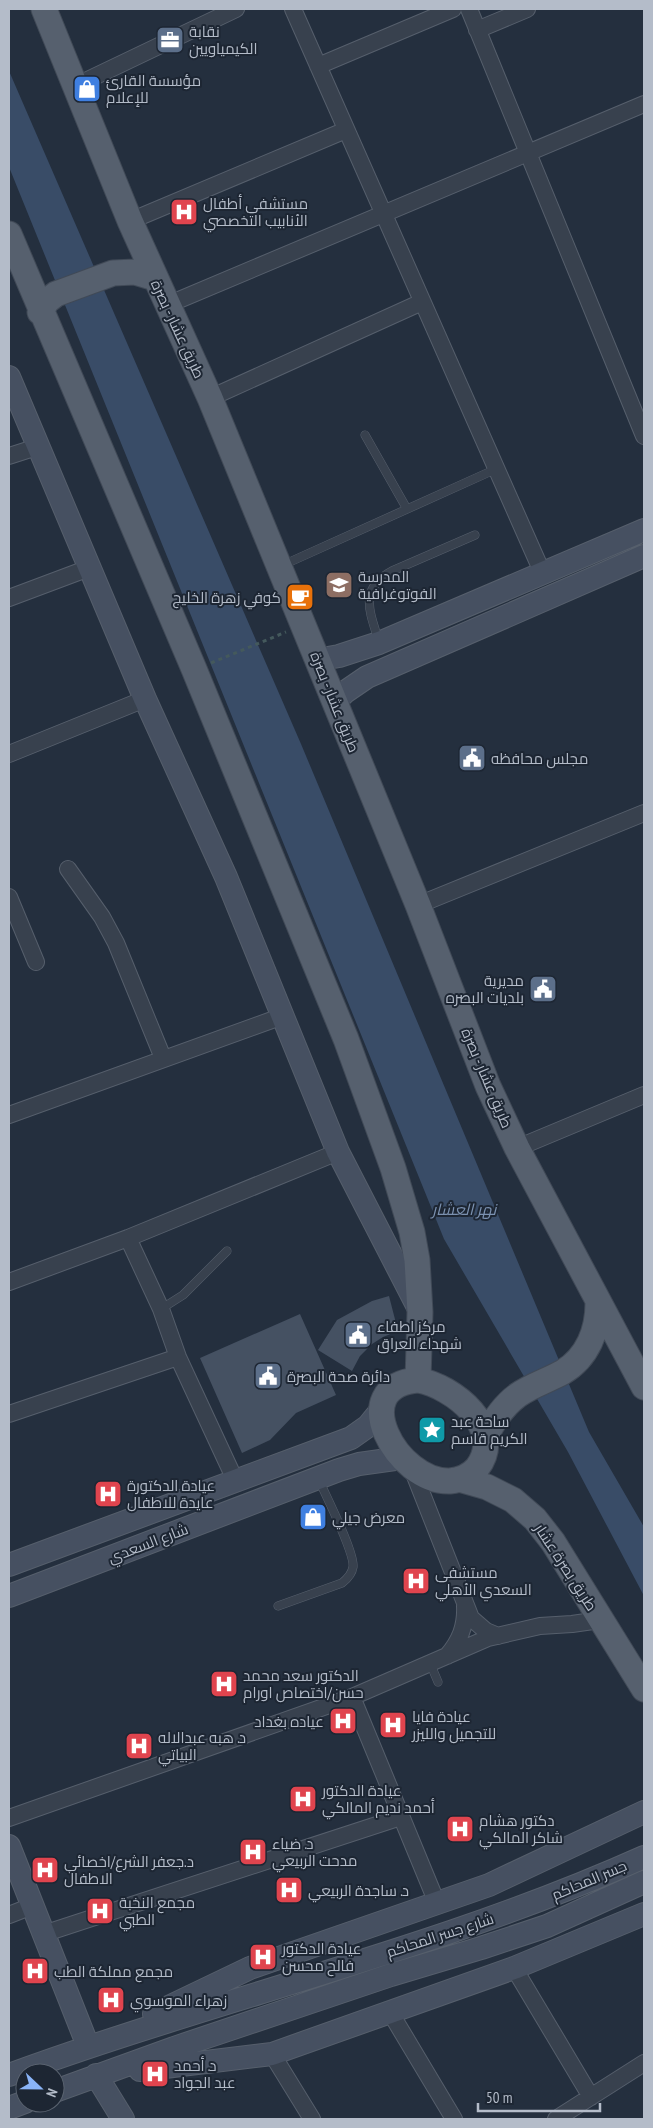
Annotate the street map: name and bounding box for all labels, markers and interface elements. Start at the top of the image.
place label: نقابة الكيمياويين [189,22,257,59]
office icon: نقابة الكيمياويين [155,25,185,55]
place label: مؤسسة القارئ للإعلام [106,71,201,108]
shop icon: مؤسسة القارئ للإعلام [72,74,102,104]
place label: مستشفى أطفال الأنابيب التخصصي [203,194,308,233]
hospital icon: مستشفى أطفال الأنابيب التخصصي [169,197,199,227]
street label: طريق عشار - بصرة [146,277,209,382]
place label: المدرسة الفوتوغرافية [358,567,437,603]
school or university icon: المدرسة الفوتوغرافية [324,570,354,600]
cafe icon: كوفي زهرة الخليج [285,582,315,612]
place label: كوفي زهرة الخليج [172,588,281,610]
street label: طريق عشار - بصرة [305,649,364,755]
public building icon: مجلس محافظه [457,743,487,773]
place label: مجلس محافظه [491,749,588,769]
place label: مديرية بلديات البصره [446,971,524,1007]
public building icon: مديرية بلديات البصره [528,974,558,1004]
street label: طريق عشار - بصرة [456,1025,517,1131]
water label: نهر العشار [430,1199,498,1219]
place label: مركز اطفاء شهداء العراق [377,1317,462,1354]
public building icon: مركز اطفاء شهداء العراق [343,1320,373,1350]
public building icon: دائرة صحة البصرة [253,1361,283,1391]
place label: دائرة صحة البصرة [287,1367,390,1386]
place label: ساحة عبد الكريم قاسم [451,1412,528,1449]
place icon: ساحة عبد الكريم قاسم [417,1415,447,1445]
place label: عيادة الدكتورة عايدة للاطفال [127,1476,215,1512]
hospital icon: عيادة الدكتورة عايدة للاطفال [93,1479,123,1509]
shop icon: معرض جيلي [298,1502,328,1532]
place label: معرض جيلي [332,1508,405,1530]
street label: شارع السعدي [105,1519,192,1570]
street label: طريق بصرة عشار [529,1519,601,1615]
place label: مستشفى السعدي الأهلي [435,1563,532,1602]
hospital icon: مستشفى السعدي الأهلي [401,1566,431,1596]
place label: الدكتور سعد محمد حسن/اختصاص اورام [243,1666,363,1703]
hospital icon: الدكتور سعد محمد حسن/اختصاص اورام [209,1669,239,1699]
hospital icon: عياده بغداد [328,1706,358,1736]
place label: عيادة فايا للتجميل والليزر [411,1707,496,1744]
hospital icon: عيادة فايا للتجميل والليزر [378,1710,408,1740]
place label: عياده بغداد [254,1712,324,1731]
place label: د. هبه عبدالاله البياتي [158,1728,246,1767]
hospital icon: د. هبه عبدالاله البياتي [124,1731,154,1761]
place label: عيادة الدكتور أحمد نديم المالكي [321,1781,435,1820]
hospital icon: عيادة الدكتور أحمد نديم المالكي [288,1784,318,1814]
place label: دكتور هشام شاكر المالكي [479,1811,563,1850]
hospital icon: دكتور هشام شاكر المالكي [445,1814,475,1844]
place label: د. ضياء مدحت الربيعي [272,1834,357,1873]
hospital icon: د. ضياء مدحت الربيعي [238,1837,268,1867]
place label: د.جعفر الشرع/اخصائي الاطفال [64,1852,194,1888]
hospital icon: د.جعفر الشرع/اخصائي الاطفال [30,1855,60,1885]
street label: جسر المحاكم [549,1856,630,1905]
hospital icon: د. ساجدة الربيعي [274,1875,304,1905]
place label: د. ساجدة الربيعي [308,1881,409,1903]
place label: مجمع النخبة الطبي [119,1893,195,1932]
hospital icon: مجمع النخبة الطبي [85,1896,115,1926]
street label: شارع جسر المحاكم [384,1909,497,1963]
place label: عيادة الدكتور فالح محسن [281,1939,362,1977]
hospital icon: عيادة الدكتور فالح محسن [248,1942,278,1972]
hospital icon: مجمع مملكة الطب [20,1956,50,1986]
place label: مجمع مملكة الطب [54,1962,173,1983]
hospital icon: زهراء الموسوي [96,1985,126,2015]
place label: زهراء الموسوي [130,1991,227,2013]
place label: د. أحمد عبد الجواد [174,2056,236,2092]
hospital icon: د. أحمد عبد الجواد [140,2059,170,2089]
north arrow [15,2063,65,2113]
scale bar [478,2080,600,2112]
text: N [42,2086,62,2100]
text: 50 m [486,2088,512,2107]

